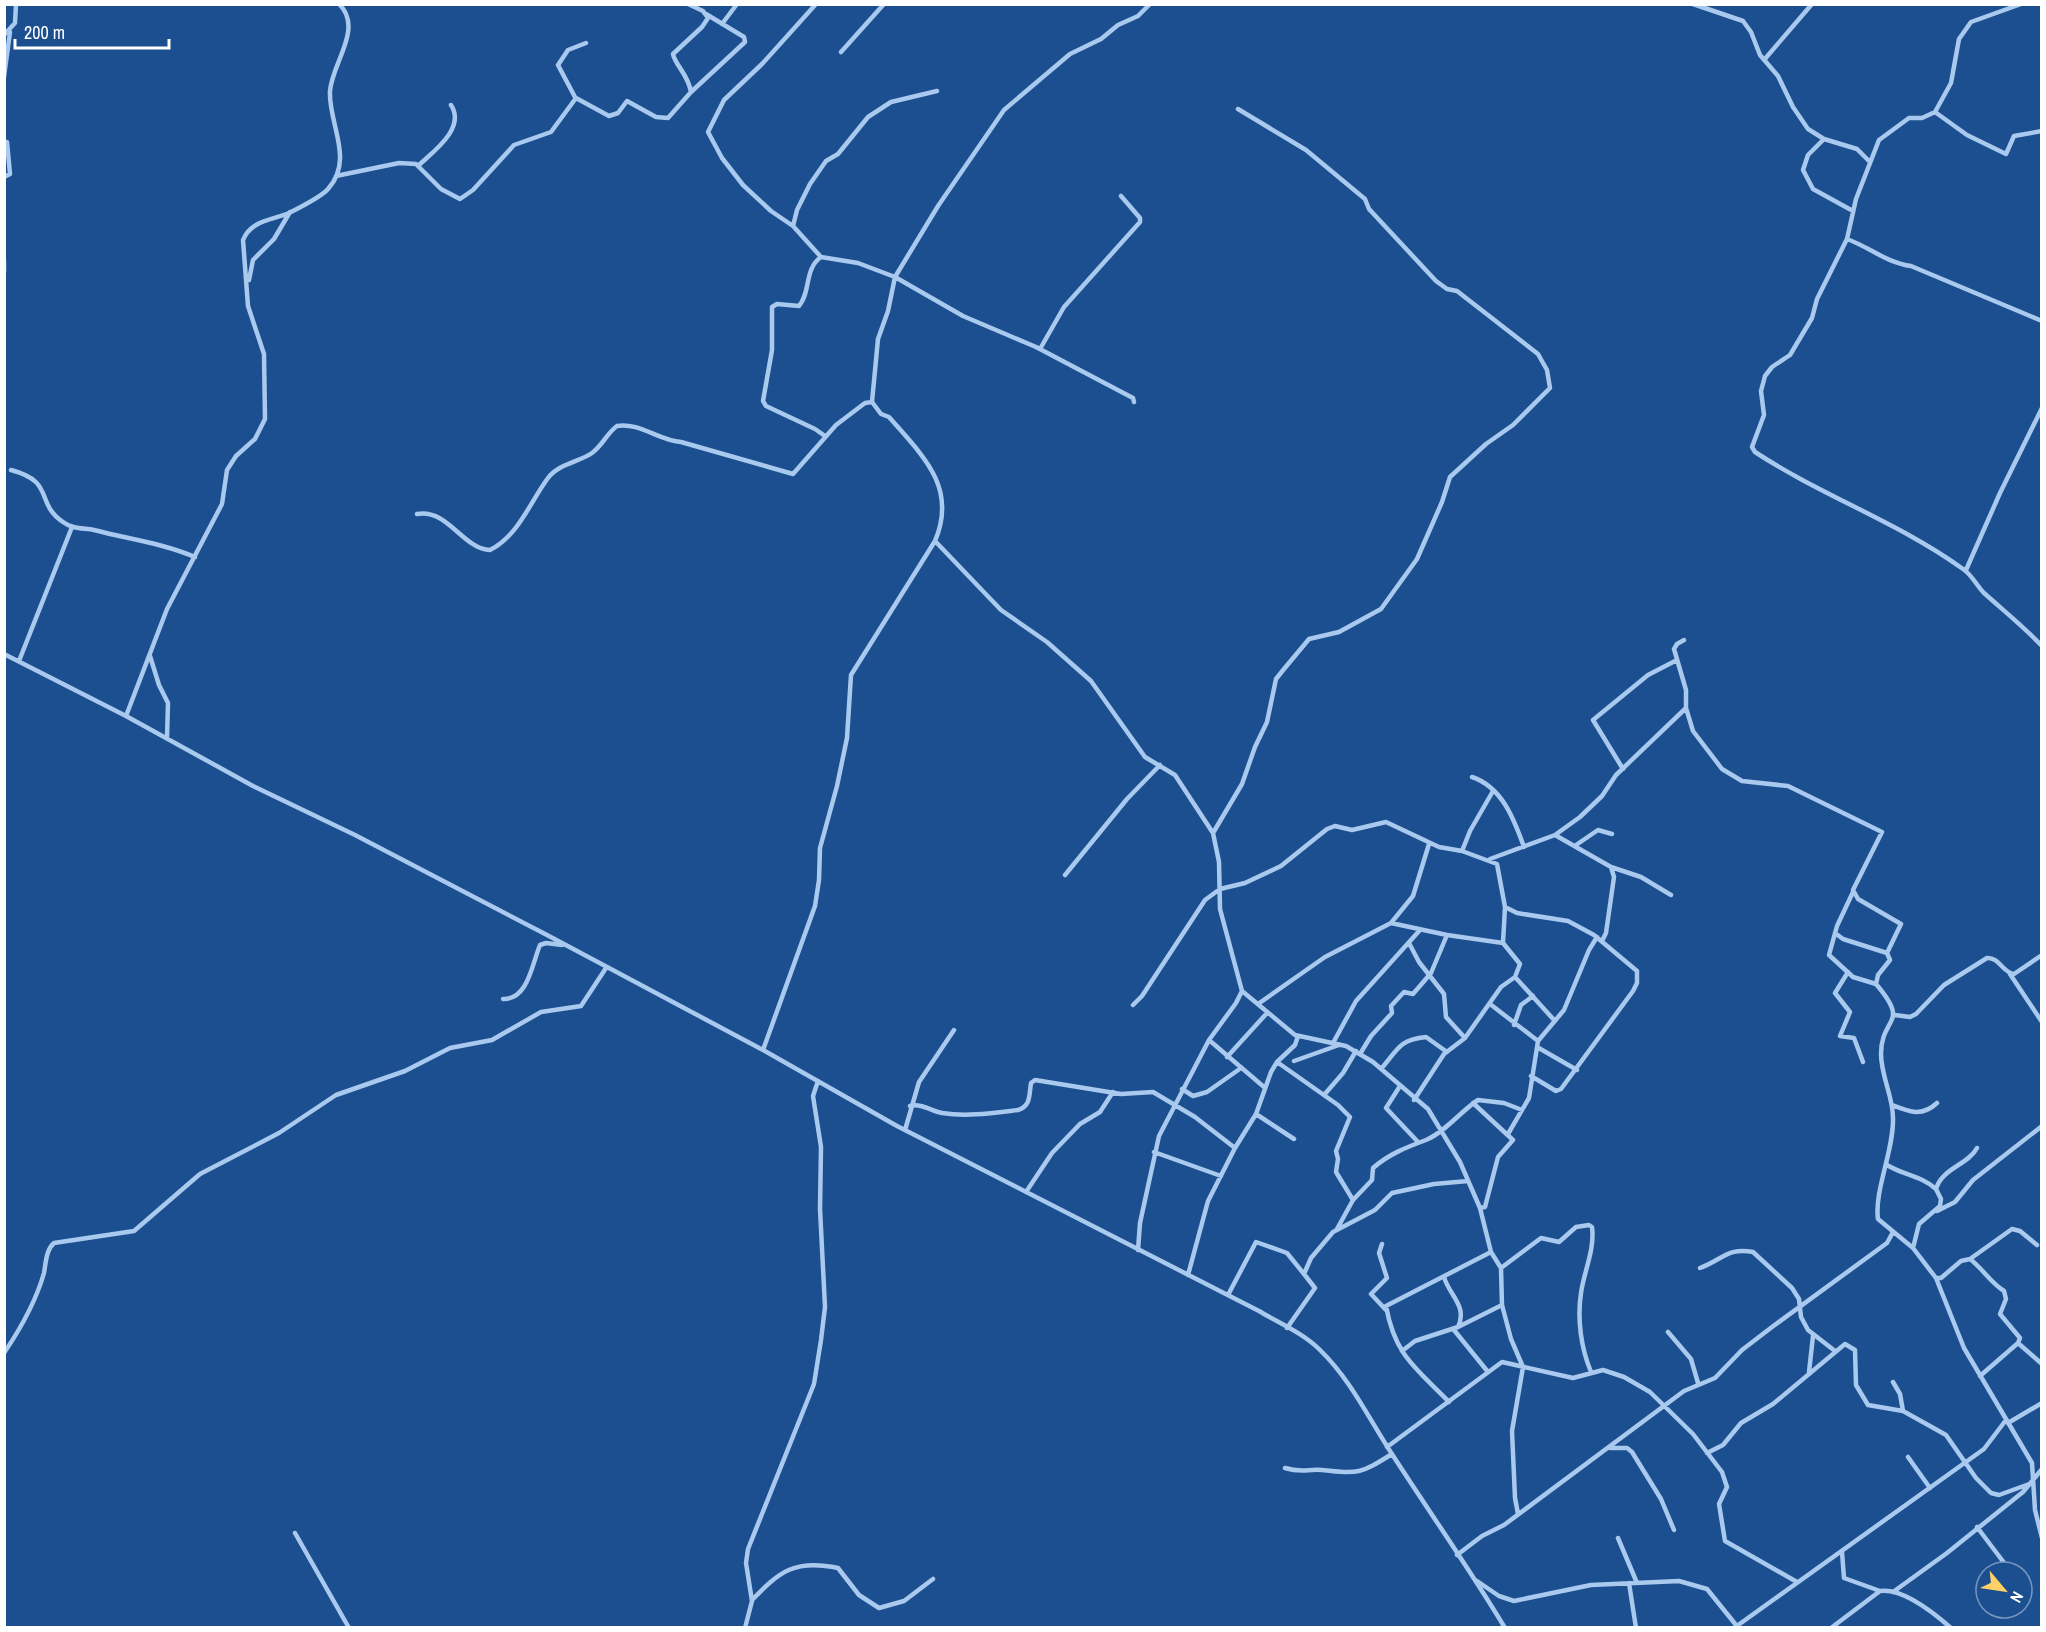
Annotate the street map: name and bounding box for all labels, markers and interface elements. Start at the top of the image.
scale bar [15,12,170,50]
text: 200 m [24,20,65,45]
north arrow [1974,1560,2034,1620]
text: N [2005,1588,2029,1607]

